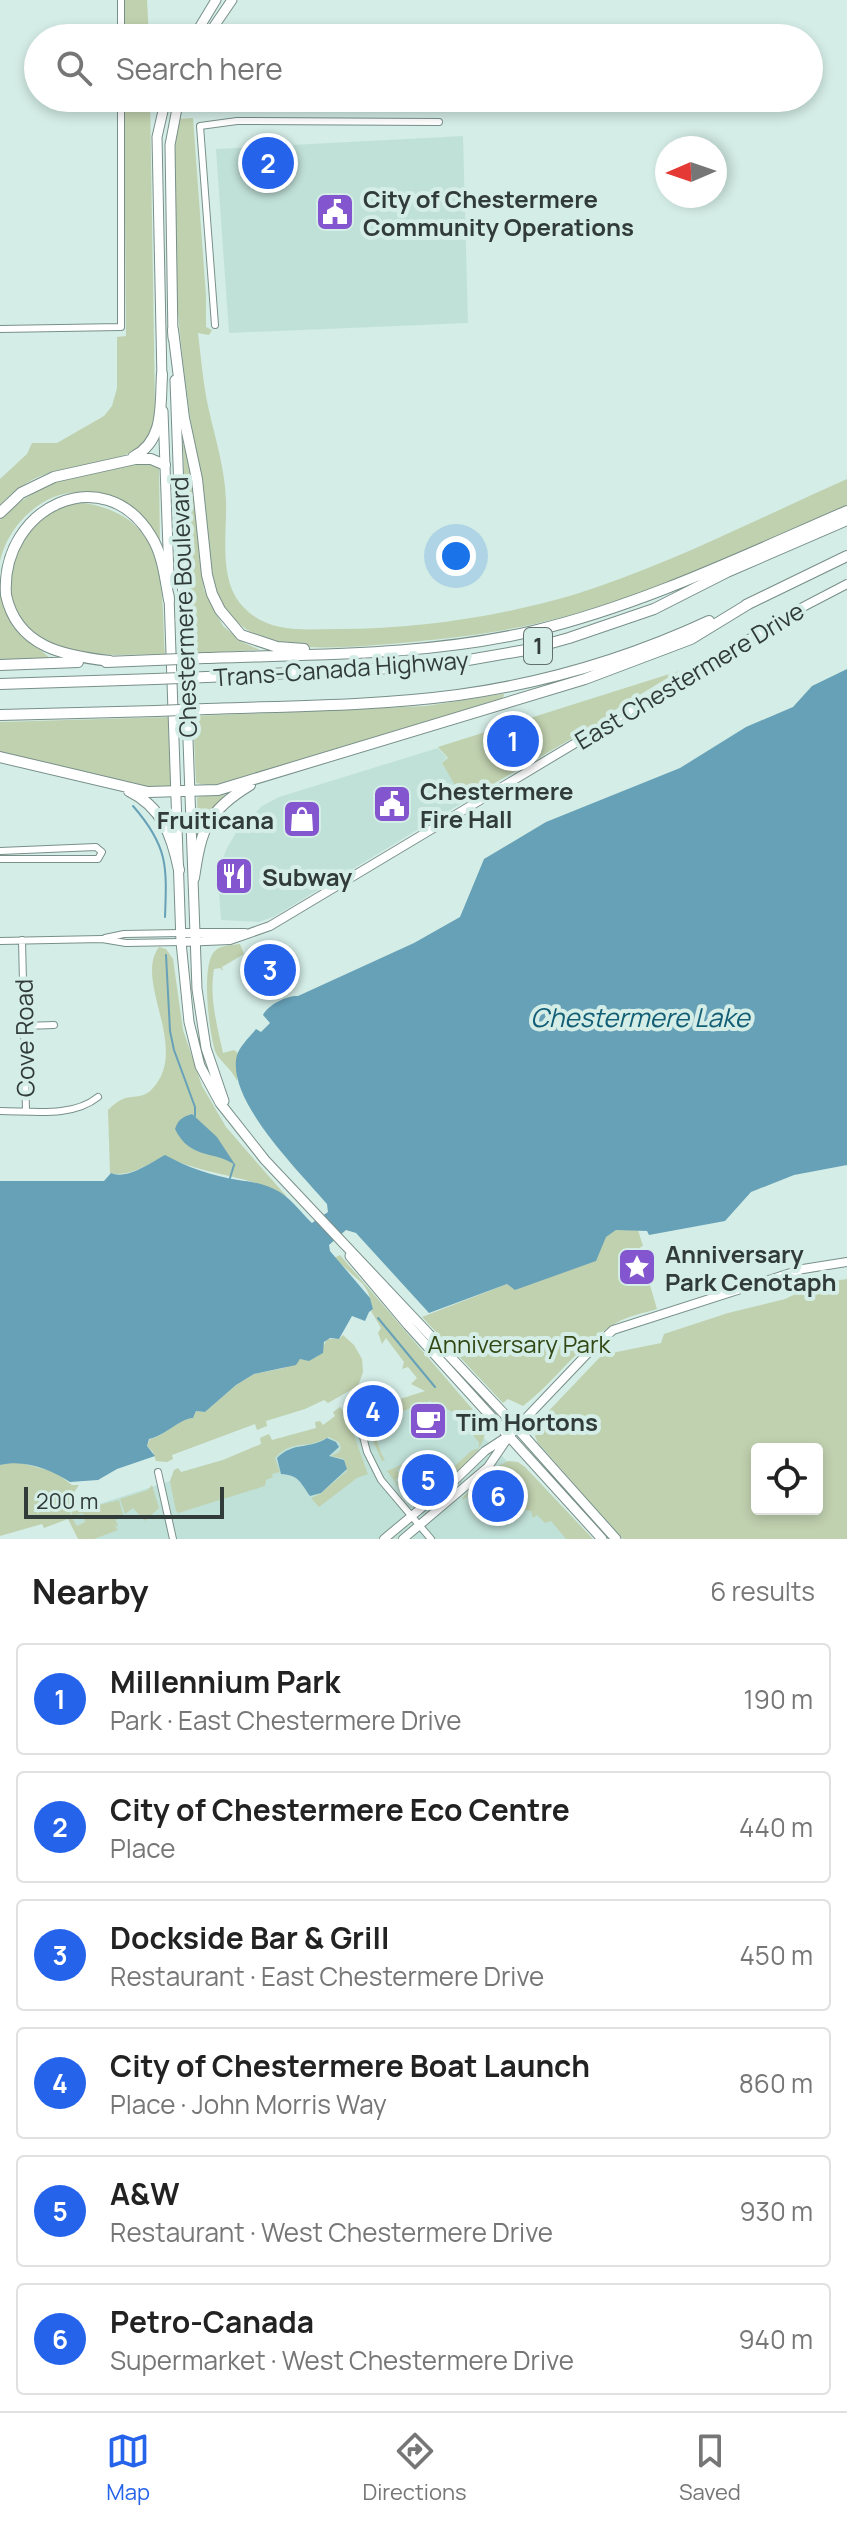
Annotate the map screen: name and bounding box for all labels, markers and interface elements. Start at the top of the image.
search box [24,24,823,112]
icon: search [52,46,96,90]
text: Search here [116,48,283,89]
pin: 2 [242,133,294,193]
north arrow [655,136,727,208]
place label: City of Chestermere Community Operations [363,182,634,243]
public building icon: City of Chestermere Community Operations [314,191,356,233]
street label: Chestermere Boulevard [162,476,204,738]
your location [436,536,476,576]
street label: East Chestermere Drive [568,594,810,756]
road number: 1 [524,628,552,664]
street label: Trans-Canada Highway [212,643,470,693]
pin: 1 [487,711,539,771]
place label: Chestermere Fire Hall [420,774,574,835]
public building icon: Chestermere Fire Hall [371,783,413,825]
shop icon: Fruiticana [281,798,323,840]
place label: Fruiticana [157,803,274,836]
restaurant icon: Subway [213,855,255,897]
place label: Subway [262,860,353,893]
pin: 3 [244,940,296,1000]
street label: Cove Road [6,979,42,1097]
water label: Chestermere Lake [530,999,752,1035]
place label: Anniversary Park Cenotaph [665,1237,837,1298]
place icon: Anniversary Park Cenotaph [616,1246,658,1288]
park label: Anniversary Park [428,1327,612,1360]
pin: 4 [347,1381,399,1441]
cafe icon: Tim Hortons [407,1400,449,1442]
place label: Tim Hortons [456,1405,598,1438]
map controls [751,1443,823,1515]
button: locate [751,1443,823,1515]
pin: 5 [402,1450,454,1510]
pin: 6 [472,1466,524,1526]
scale bar [24,1483,224,1519]
text: 200 m [36,1486,98,1516]
text: Nearby [32,1568,148,1614]
text: 6 results [710,1573,815,1609]
text: Millennium Park [110,1661,340,1702]
text: 1 [54,1681,66,1717]
text: 190 m [744,1681,813,1717]
text: Park · East Chestermere Drive [110,1702,461,1738]
text: City of Chestermere Eco Centre [110,1789,570,1830]
text: 2 [52,1809,68,1845]
text: 440 m [739,1809,813,1845]
text: Place [110,1830,175,1866]
text: Dockside Bar & Grill [110,1917,389,1958]
text: 3 [52,1937,68,1973]
text: 450 m [740,1937,813,1973]
text: Restaurant · East Chestermere Drive [110,1958,544,1994]
text: City of Chestermere Boat Launch [110,2045,590,2086]
text: 4 [52,2065,68,2101]
text: 860 m [739,2065,813,2101]
text: Place · John Morris Way [110,2086,387,2122]
text: A&W [110,2173,179,2214]
text: 5 [52,2193,68,2229]
text: 930 m [739,2193,813,2229]
text: Restaurant · West Chestermere Drive [110,2214,553,2250]
text: Petro-Canada [110,2301,314,2342]
text: 6 [52,2321,68,2357]
text: 940 m [738,2321,813,2357]
text: Supermarket · West Chestermere Drive [110,2342,574,2378]
tab: Map [106,2429,150,2507]
tab: Directions [362,2429,467,2507]
tab: Saved [679,2429,741,2507]

